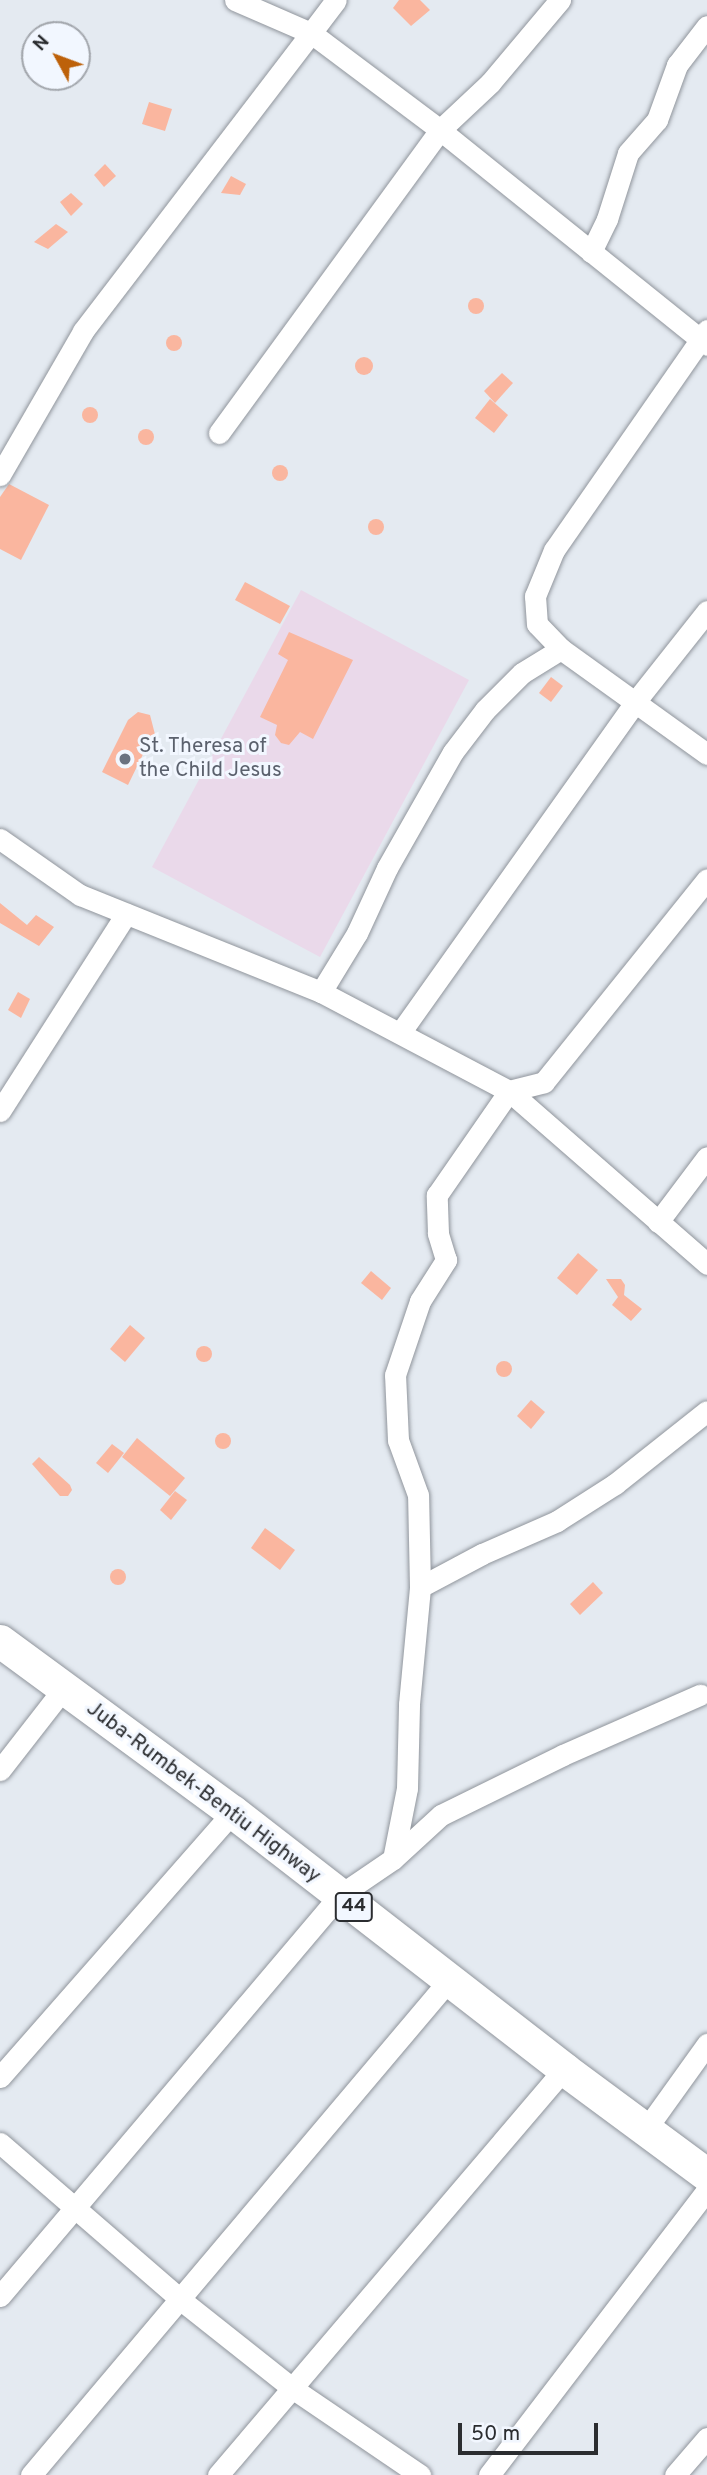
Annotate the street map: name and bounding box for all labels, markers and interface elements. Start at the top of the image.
north arrow [21,21,91,91]
text: N [28,31,55,57]
place label: St. Theresa of the Child Jesus [139,734,282,784]
marker: St. Theresa of the Child Jesus [117,751,133,767]
street label: Juba-Rumbek-Bentiu Highway [81,1697,325,1889]
road number: 44 [335,1892,373,1923]
scale bar [462,2408,602,2452]
text: 50 m [471,2421,520,2448]

